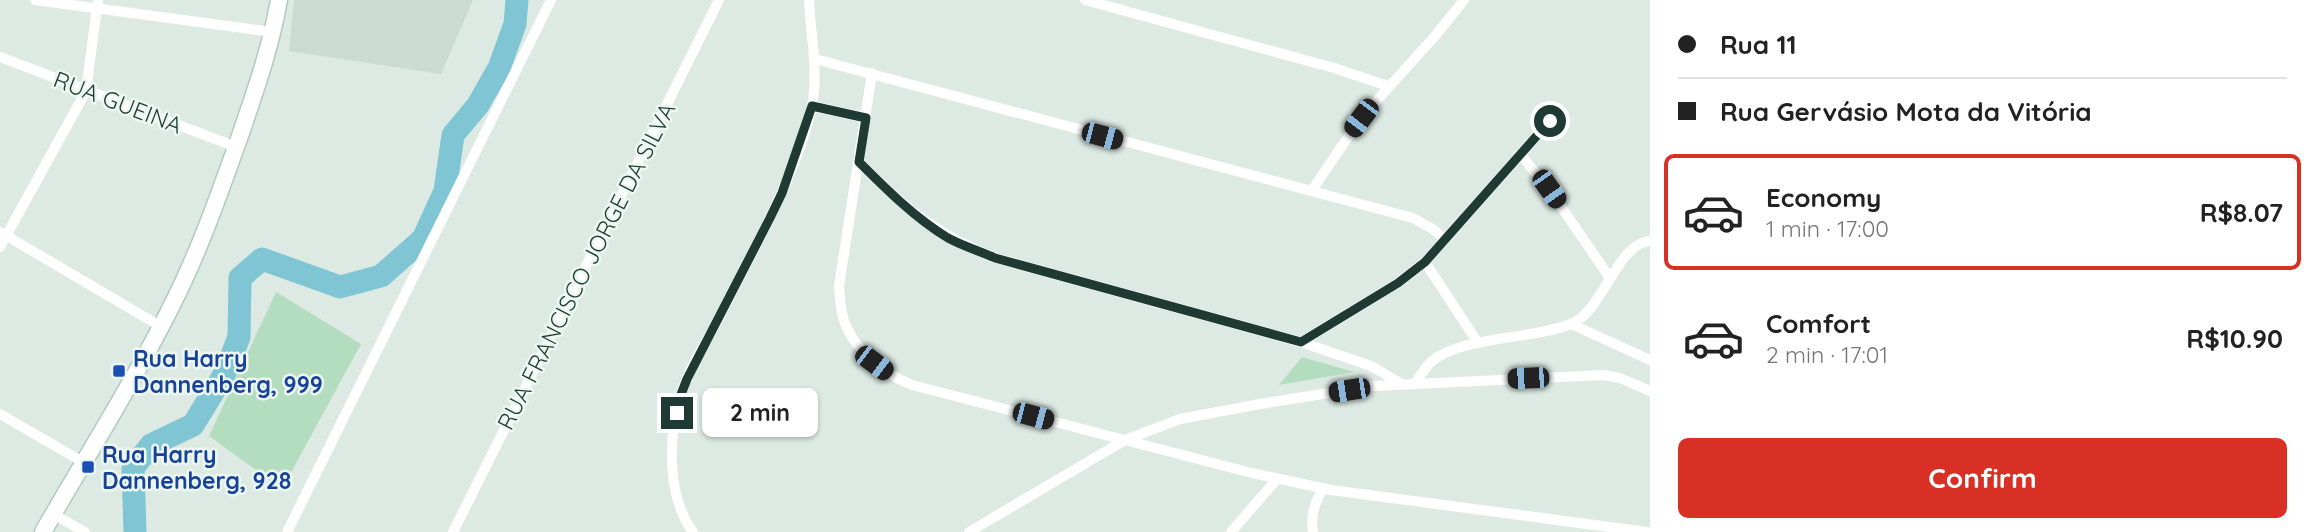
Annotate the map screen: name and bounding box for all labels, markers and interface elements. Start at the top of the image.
text: Rua 11 [1720,28,1797,61]
street label: RUA GUEINA [50,64,187,140]
car [1340,95,1383,141]
text: Rua Gervásio Mota da Vitória [1720,95,2092,128]
street label: RUA FRANCISCO JORGE DA SILVA [491,97,681,434]
route start [1534,105,1566,137]
car [1079,120,1126,152]
car [1529,166,1570,212]
icon: car [1682,181,1745,244]
text: Economy [1766,181,1881,214]
text: R$8.07 [2200,196,2283,229]
text: 1 min · 17:00 [1766,214,1889,243]
icon: car [1682,307,1745,370]
text: Comfort [1766,307,1871,340]
text: R$10.90 [2186,322,2283,355]
text: 2 min · 17:01 [1766,340,1888,369]
car [851,342,898,384]
place label: Rua Harry Dannenberg, 999 [133,344,323,399]
marker: Rua Harry Dannenberg, 999 [111,363,127,379]
car [1507,367,1550,389]
car [1327,376,1372,404]
callout: 2 min [702,388,817,438]
route end [661,397,693,429]
text: 2 min [730,398,790,427]
car [1010,400,1057,432]
button: Confirm [1678,438,2287,518]
place label: Rua Harry Dannenberg, 928 [102,440,291,495]
marker: Rua Harry Dannenberg, 928 [80,459,96,475]

